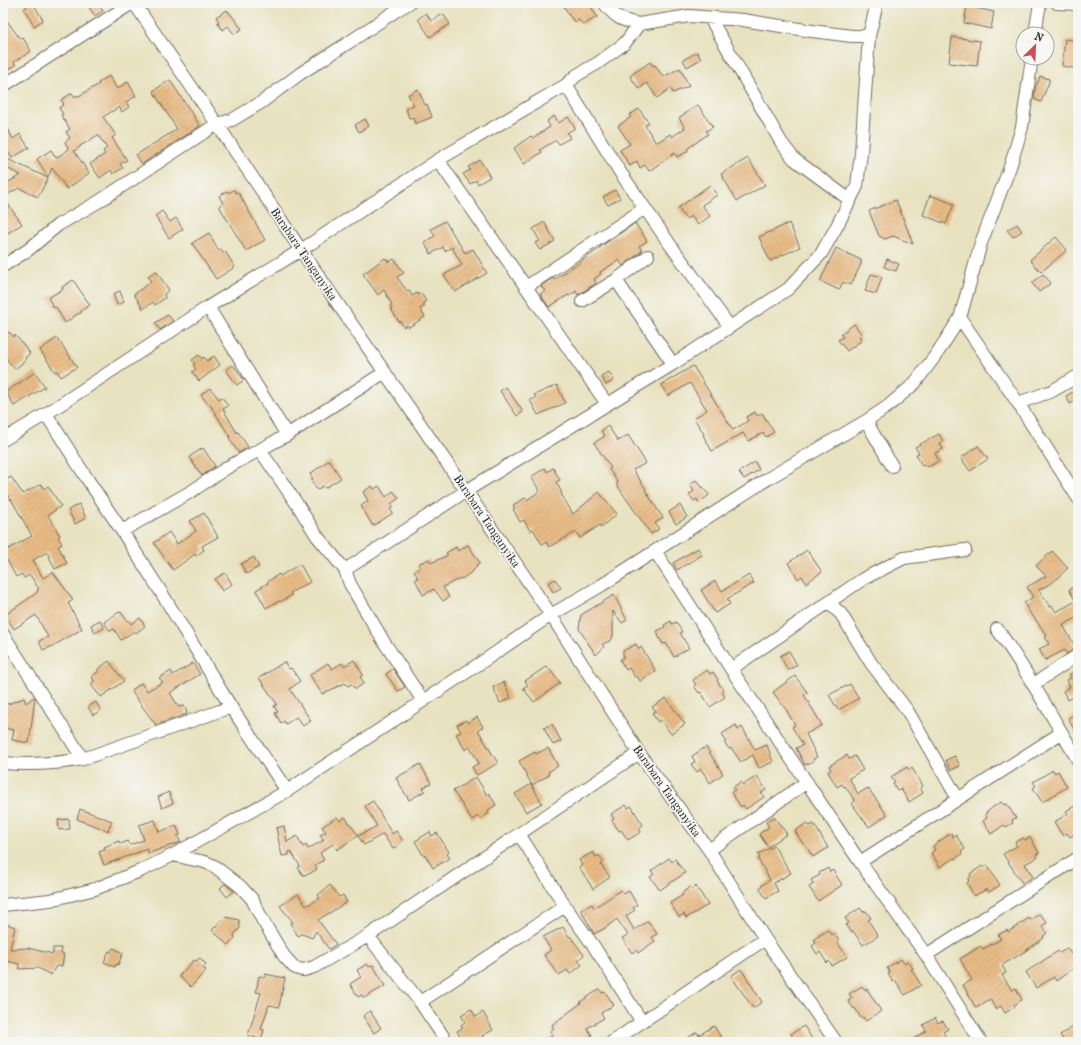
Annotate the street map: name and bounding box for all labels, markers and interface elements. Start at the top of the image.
north arrow [1015,26,1055,66]
text: N [1032,30,1046,45]
street label: Barabara Tanganyika [268,205,340,303]
street label: Barabara Tanganyika [451,472,523,570]
street label: Barabara Tanganyika [630,742,704,840]

